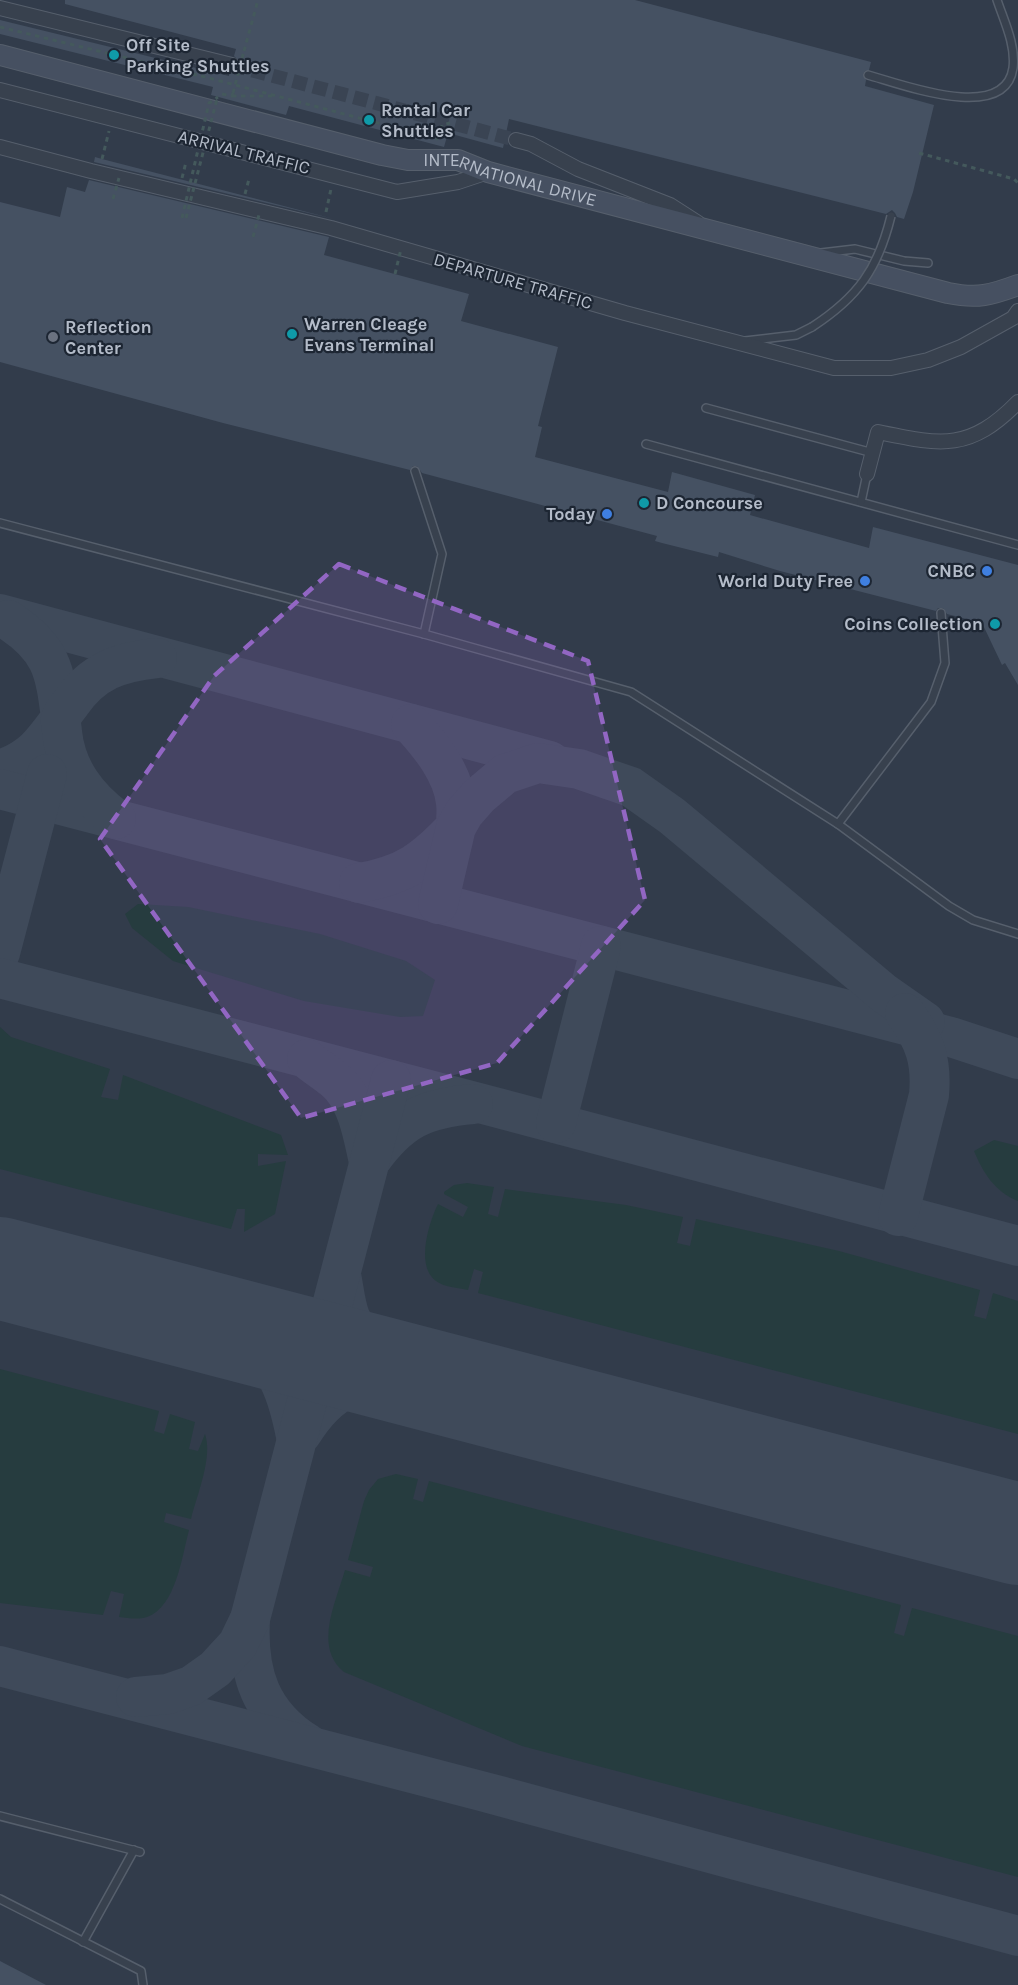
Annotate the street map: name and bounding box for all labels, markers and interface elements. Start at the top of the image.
place label: Off Site Parking Shuttles [126,34,270,77]
marker: Off Site Parking Shuttles [107,48,121,62]
place label: Rental Car Shuttles [381,99,470,142]
marker: Rental Car Shuttles [362,113,376,127]
street label: ARRIVAL TRAFFIC [176,125,312,179]
street label: INTERNATIONAL DRIVE [423,149,599,211]
street label: DEPARTURE TRAFFIC [431,248,595,314]
place label: Warren Cleage Evans Terminal [304,313,435,356]
place label: Reflection Center [65,316,152,359]
marker: Warren Cleage Evans Terminal [285,327,299,341]
marker: Reflection Center [46,330,60,344]
place label: D Concourse [656,492,763,514]
marker: D Concourse [637,496,651,510]
place label: Today [546,503,595,525]
marker: Today [600,507,614,521]
place label: CNBC [928,560,975,582]
marker: CNBC [980,564,994,578]
place label: World Duty Free [718,570,853,592]
marker: World Duty Free [858,574,872,588]
place label: Coins Collection [844,613,983,635]
marker: Coins Collection [988,617,1002,631]

